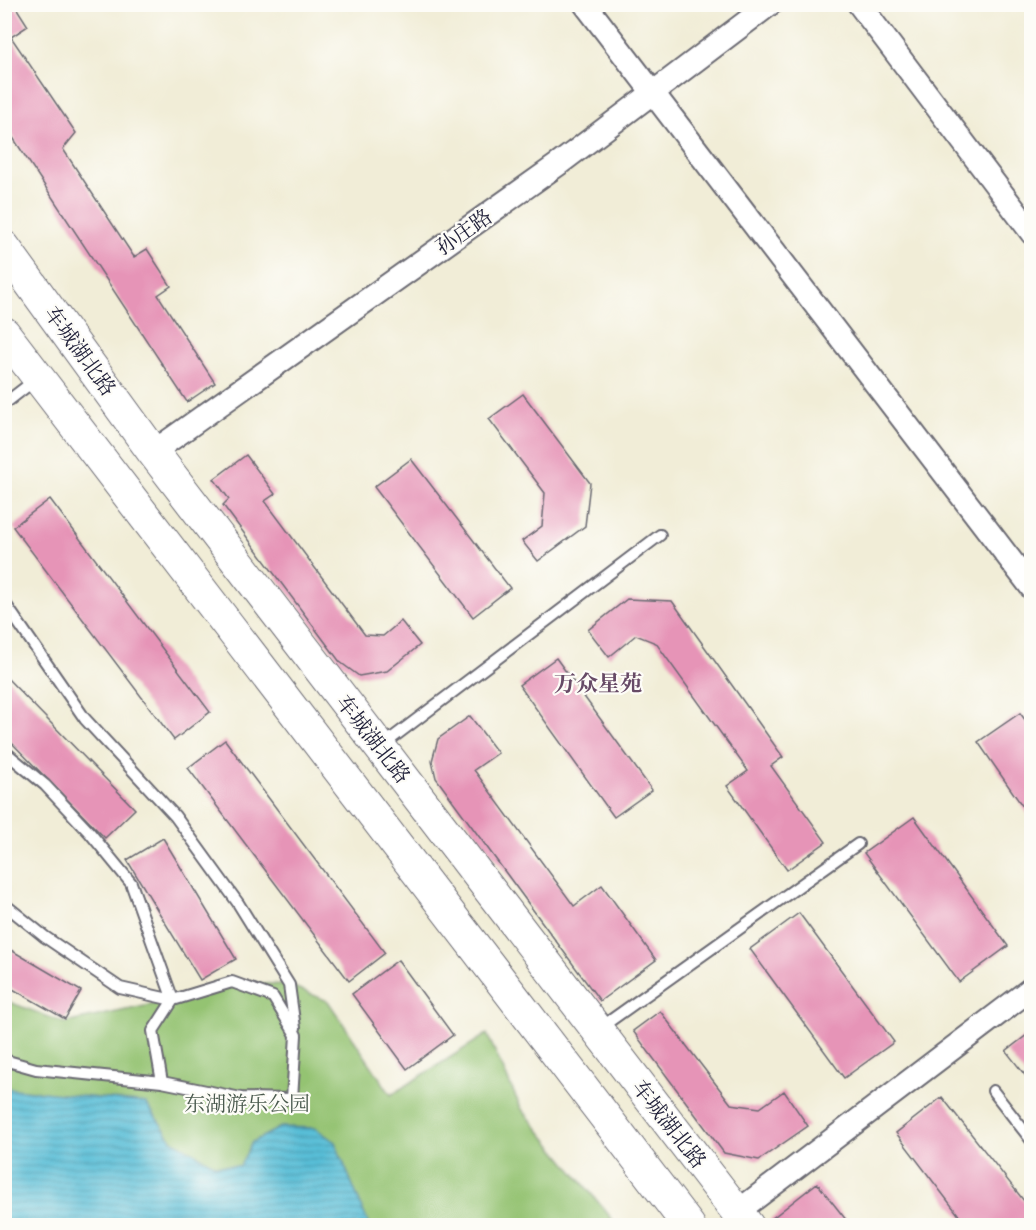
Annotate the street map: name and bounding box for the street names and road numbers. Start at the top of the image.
street label: 孙庄路 [430,202,498,262]
street label: 车城湖北路 [38,300,122,402]
street label: 车城湖北路 [330,689,416,789]
street label: 车城湖北路 [626,1074,712,1174]

